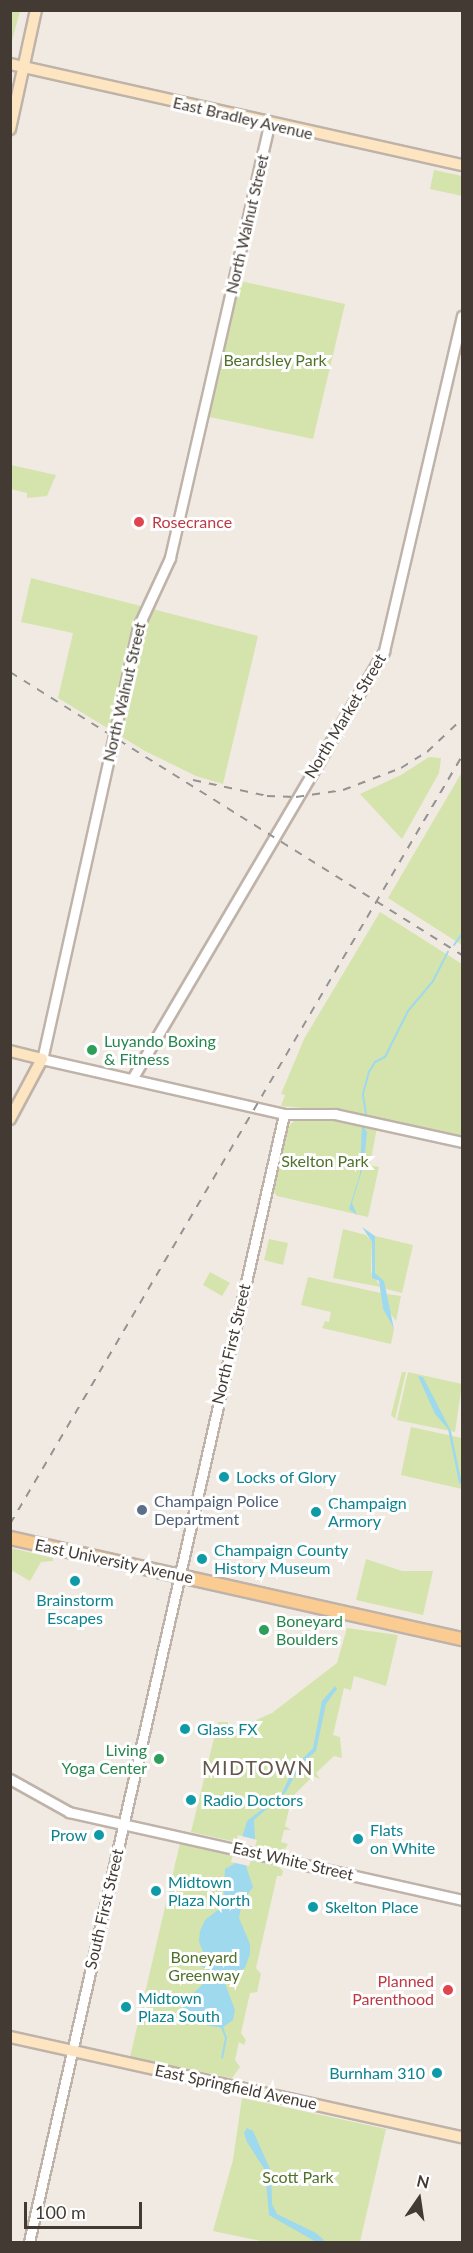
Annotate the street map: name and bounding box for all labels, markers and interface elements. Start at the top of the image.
street label: East Bradley Avenue [171,92,315,144]
street label: North Walnut Street [222,152,272,296]
park label: Beardsley Park [223,350,327,370]
place label: Rosecrance [152,512,232,532]
marker: Rosecrance [130,513,148,531]
street label: North Walnut Street [99,620,149,764]
street label: North Market Street [300,650,390,782]
place label: Luyando Boxing & Fitness [104,1031,216,1069]
marker: Luyando Boxing & Fitness [85,1043,99,1057]
park label: Skelton Park [281,1151,369,1171]
street label: North First Street [208,1282,254,1406]
place label: Locks of Glory [236,1467,337,1487]
marker: Locks of Glory [217,1470,231,1484]
place label: Champaign Police Department [154,1491,279,1529]
place label: Champaign Armory [328,1493,407,1531]
marker: Champaign Police Department [135,1503,149,1517]
marker: Champaign Armory [309,1505,323,1519]
street label: East University Avenue [33,1535,195,1587]
place label: Champaign County History Museum [214,1540,348,1578]
marker: Champaign County History Museum [195,1552,209,1566]
marker: Brainstorm Escapes [68,1574,82,1588]
place label: Brainstorm Escapes [36,1590,114,1628]
place label: Boneyard Boulders [276,1611,343,1649]
marker: Boneyard Boulders [257,1623,271,1637]
place label: Glass FX [197,1719,258,1739]
marker: Glass FX [178,1722,192,1736]
place label: Living Yoga Center [62,1740,147,1778]
marker: Living Yoga Center [152,1752,166,1766]
district label: MIDTOWN [202,1755,314,1779]
place label: Radio Doctors [203,1790,303,1810]
marker: Radio Doctors [184,1793,198,1807]
place label: Flats on White [370,1820,435,1858]
place label: Prow [51,1825,87,1845]
marker: Prow [92,1828,106,1842]
marker: Flats on White [351,1832,365,1846]
street label: East White Street [231,1838,355,1884]
street label: South First Street [81,1847,127,1971]
place label: Midtown Plaza North [168,1872,250,1910]
marker: Midtown Plaza North [149,1884,163,1898]
place label: Skelton Place [325,1897,418,1917]
marker: Skelton Place [306,1900,320,1914]
park label: Boneyard Greenway [168,1947,240,1985]
place label: Planned Parenthood [352,1971,434,2009]
marker: Planned Parenthood [439,1981,457,1999]
place label: Midtown Plaza South [138,1988,220,2026]
marker: Midtown Plaza South [119,2000,133,2014]
street label: East Springfield Avenue [153,2060,319,2114]
place label: Burnham 310 [329,2063,425,2083]
marker: Burnham 310 [430,2066,444,2080]
park label: Scott Park [262,2167,334,2187]
north arrow [389,2169,449,2229]
text: N [415,2170,431,2192]
scale bar [27,2190,146,2228]
text: 100 m [35,2201,86,2223]

